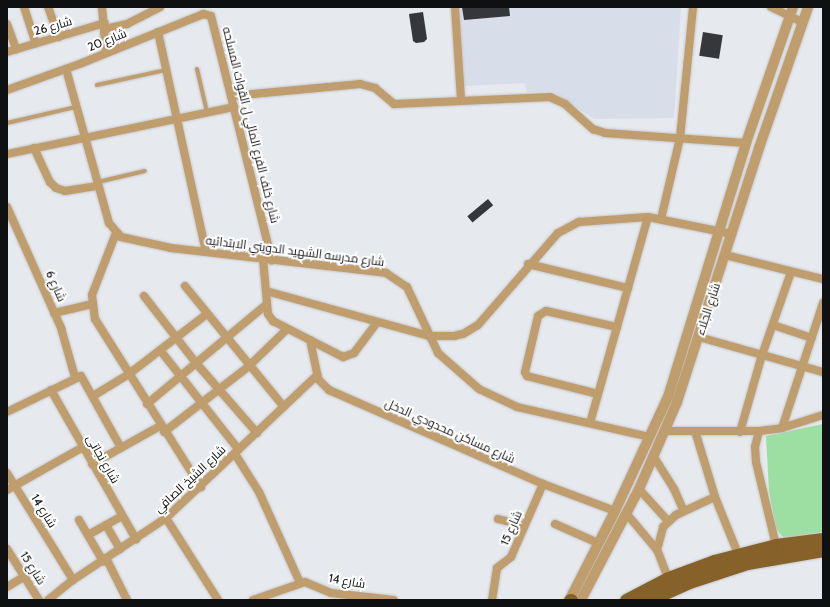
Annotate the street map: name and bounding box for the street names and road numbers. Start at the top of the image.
street label: شارع 26 [32,14,74,38]
street label: شارع خلف الفرع المالي ل القوات المسلحه [220,25,282,225]
street label: شارع 20 [85,26,129,54]
street label: شارع مدرسه الشهيد الدويني الابتدائيه [205,233,385,269]
street label: شارع 6 [43,268,69,304]
street label: شارع الجلاء [693,281,723,337]
street label: شارع مساكن محدودي الدخل [383,396,517,466]
street label: شارع نجاتى [83,432,123,486]
street label: شارع الشيخ الصافي [151,442,229,516]
street label: شارع 14 [28,492,60,530]
street label: شارع 15 [497,508,525,548]
street label: شارع 15 [17,549,49,587]
street label: شارع 14 [328,571,366,591]

